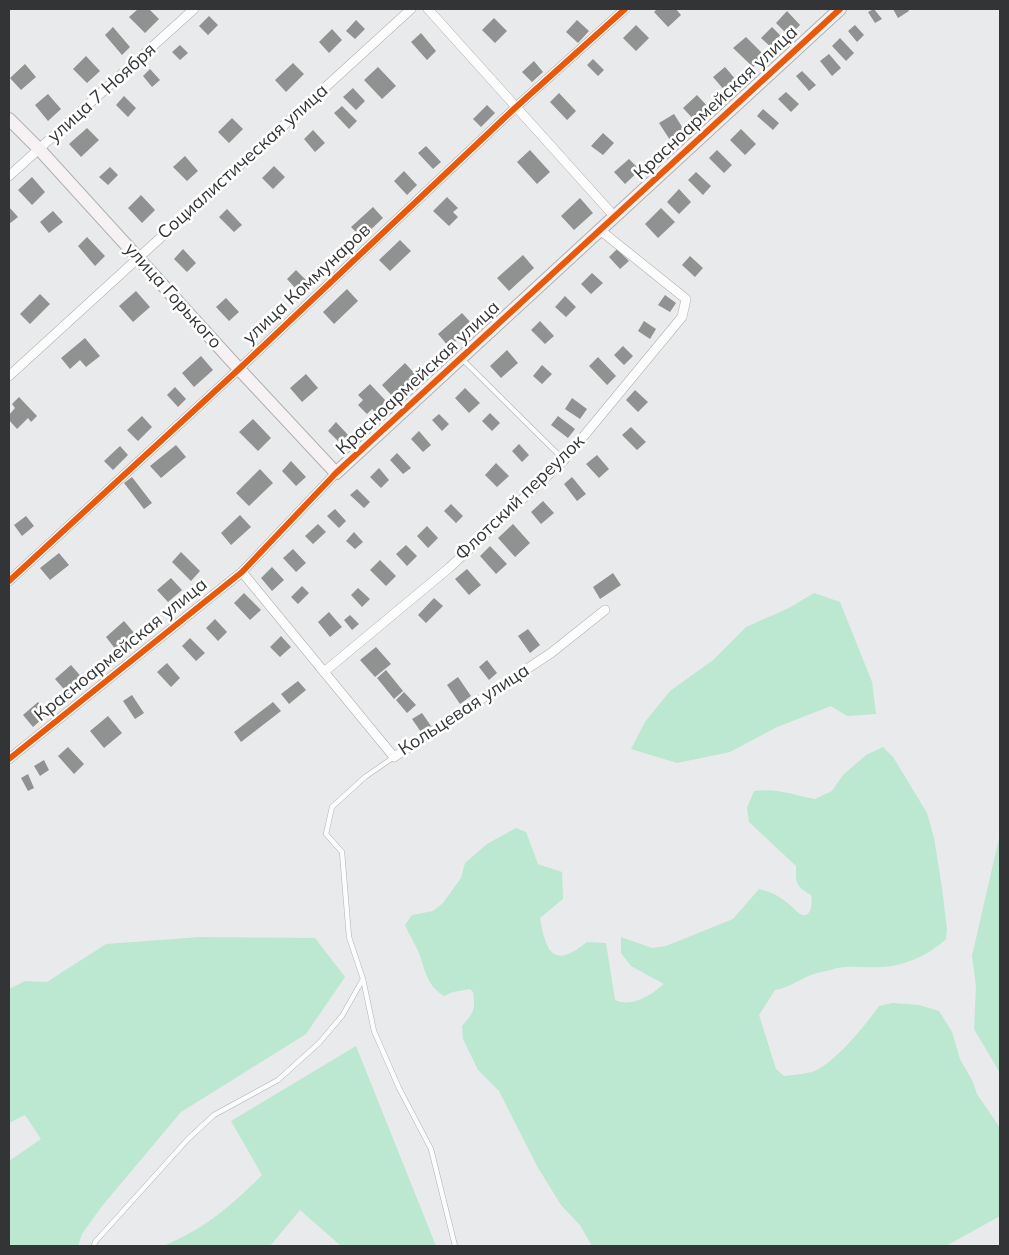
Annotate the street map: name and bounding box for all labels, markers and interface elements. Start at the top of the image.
street label: Красноармейская улица [630,22,802,184]
street label: улица 7 Ноября [43,39,161,147]
street label: Социалистическая улица [153,80,333,244]
street label: улица Коммунаров [239,219,375,349]
street label: улица Горького [120,239,226,353]
street label: Красноармейская улица [332,297,504,459]
street label: Флотский переулок [451,431,589,565]
street label: Красноармейская улица [30,574,212,726]
street label: Кольцевая улица [395,660,533,760]

